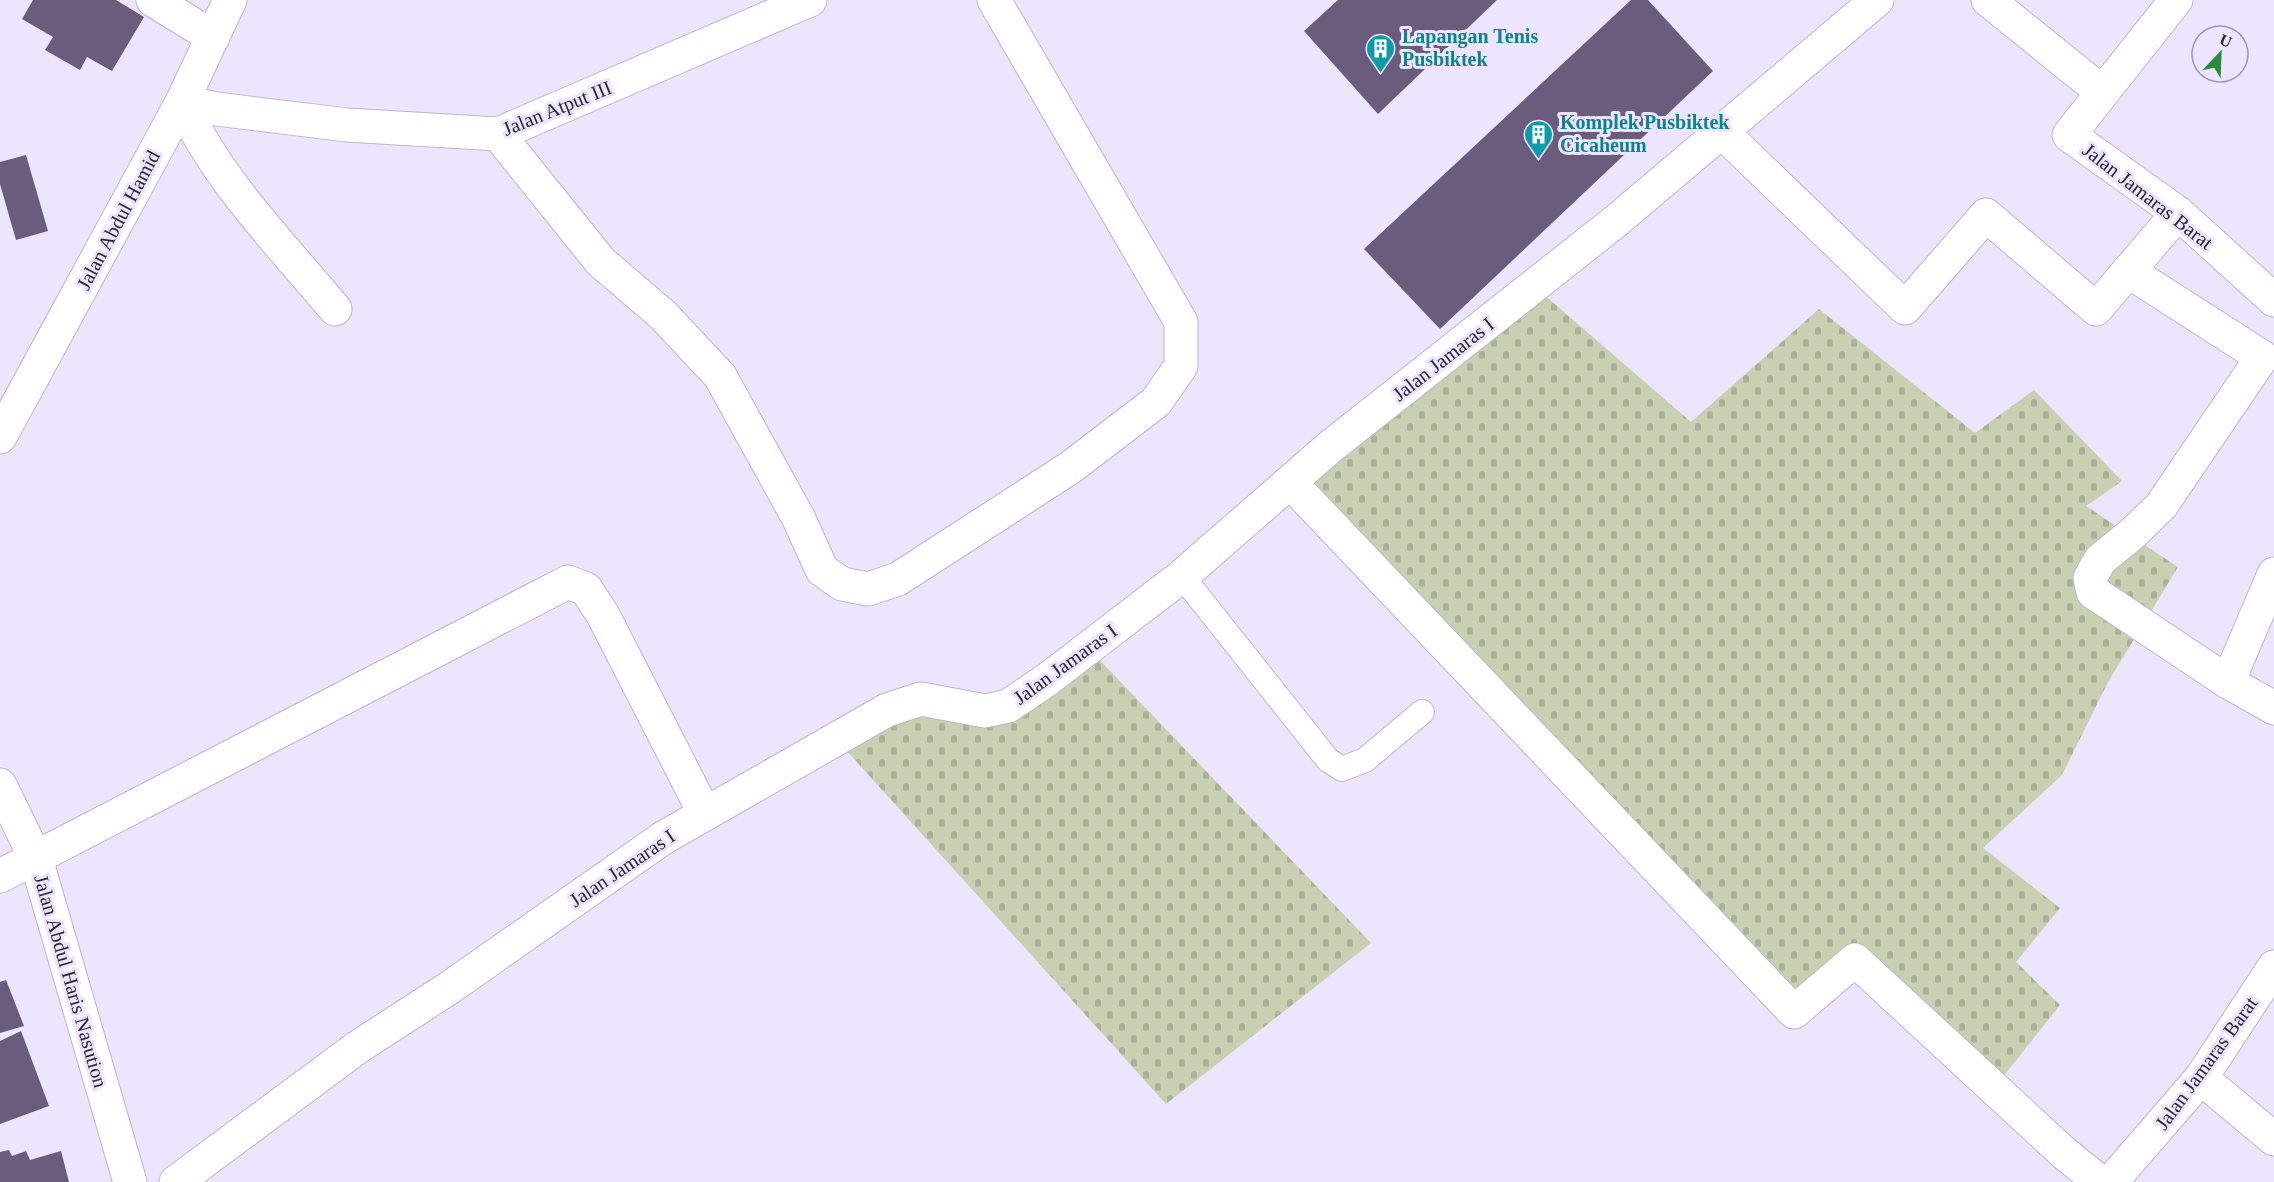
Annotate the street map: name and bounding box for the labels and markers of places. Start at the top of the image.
place label: Lapangan Tenis Pusbiktek [1402,25,1538,70]
building icon: Lapangan Tenis Pusbiktek [1365,32,1397,74]
place label: Komplek Pusbiktek Cicaheum [1560,111,1730,156]
building icon: Komplek Pusbiktek Cicaheum [1523,118,1555,160]

